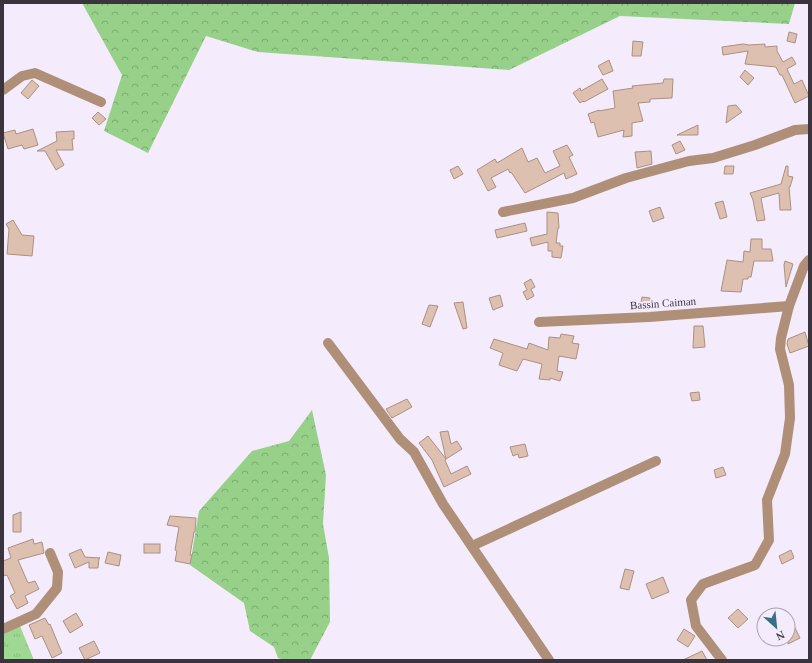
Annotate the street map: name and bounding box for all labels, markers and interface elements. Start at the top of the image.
street label: Bassin Caiman [630,295,697,311]
north arrow [756,607,796,647]
text: N [774,629,787,643]

